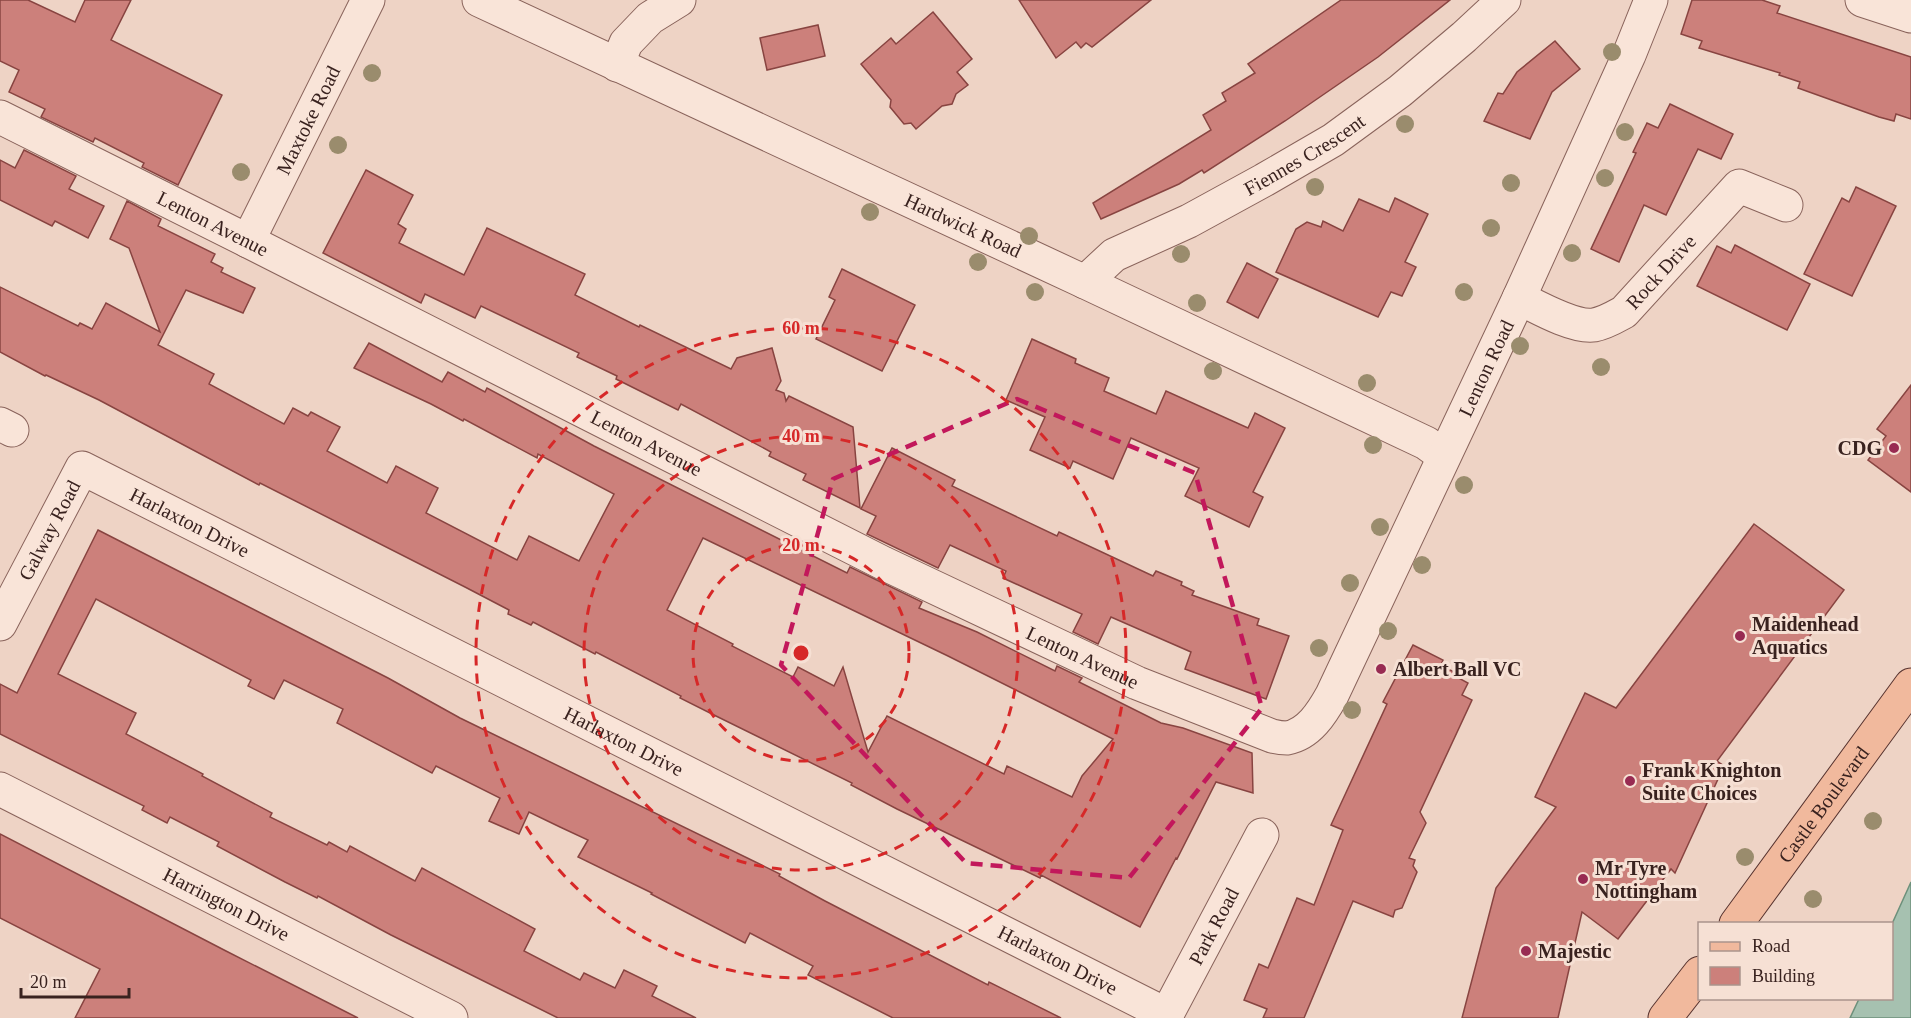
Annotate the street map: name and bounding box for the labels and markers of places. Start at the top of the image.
place label: CDG [1838,437,1882,459]
marker: CDG [1887,441,1901,455]
place label: Maidenhead Aquatics [1752,613,1859,659]
marker: Maidenhead Aquatics [1733,629,1747,643]
centre of rings [791,643,811,663]
place label: Albert Ball VC [1393,658,1522,680]
marker: Albert Ball VC [1374,662,1388,676]
place label: Frank Knighton Suite Choices [1642,759,1781,804]
marker: Frank Knighton Suite Choices [1623,774,1637,788]
place label: Mr Tyre Nottingham [1595,857,1698,903]
marker: Mr Tyre Nottingham [1576,872,1590,886]
place label: Majestic [1538,940,1611,963]
marker: Majestic [1519,944,1533,958]

